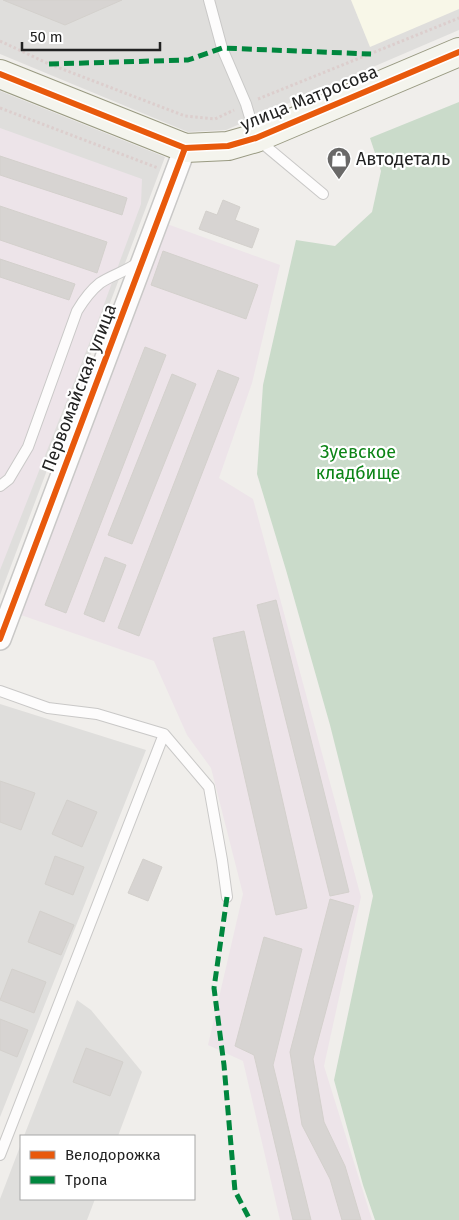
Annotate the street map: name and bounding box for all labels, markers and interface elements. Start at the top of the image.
scale bar [22,20,160,52]
text: 50 m [30,28,63,46]
street label: улица Матросова [237,60,381,136]
shop icon: Автодеталь [326,146,352,180]
place label: Автодеталь [356,148,450,170]
street label: Первомайская улица [37,301,121,475]
park label: Зуевское кладбище [316,441,400,484]
legend [20,1135,195,1200]
text: Велодорожка [65,1146,161,1164]
text: Тропа [65,1171,107,1189]

